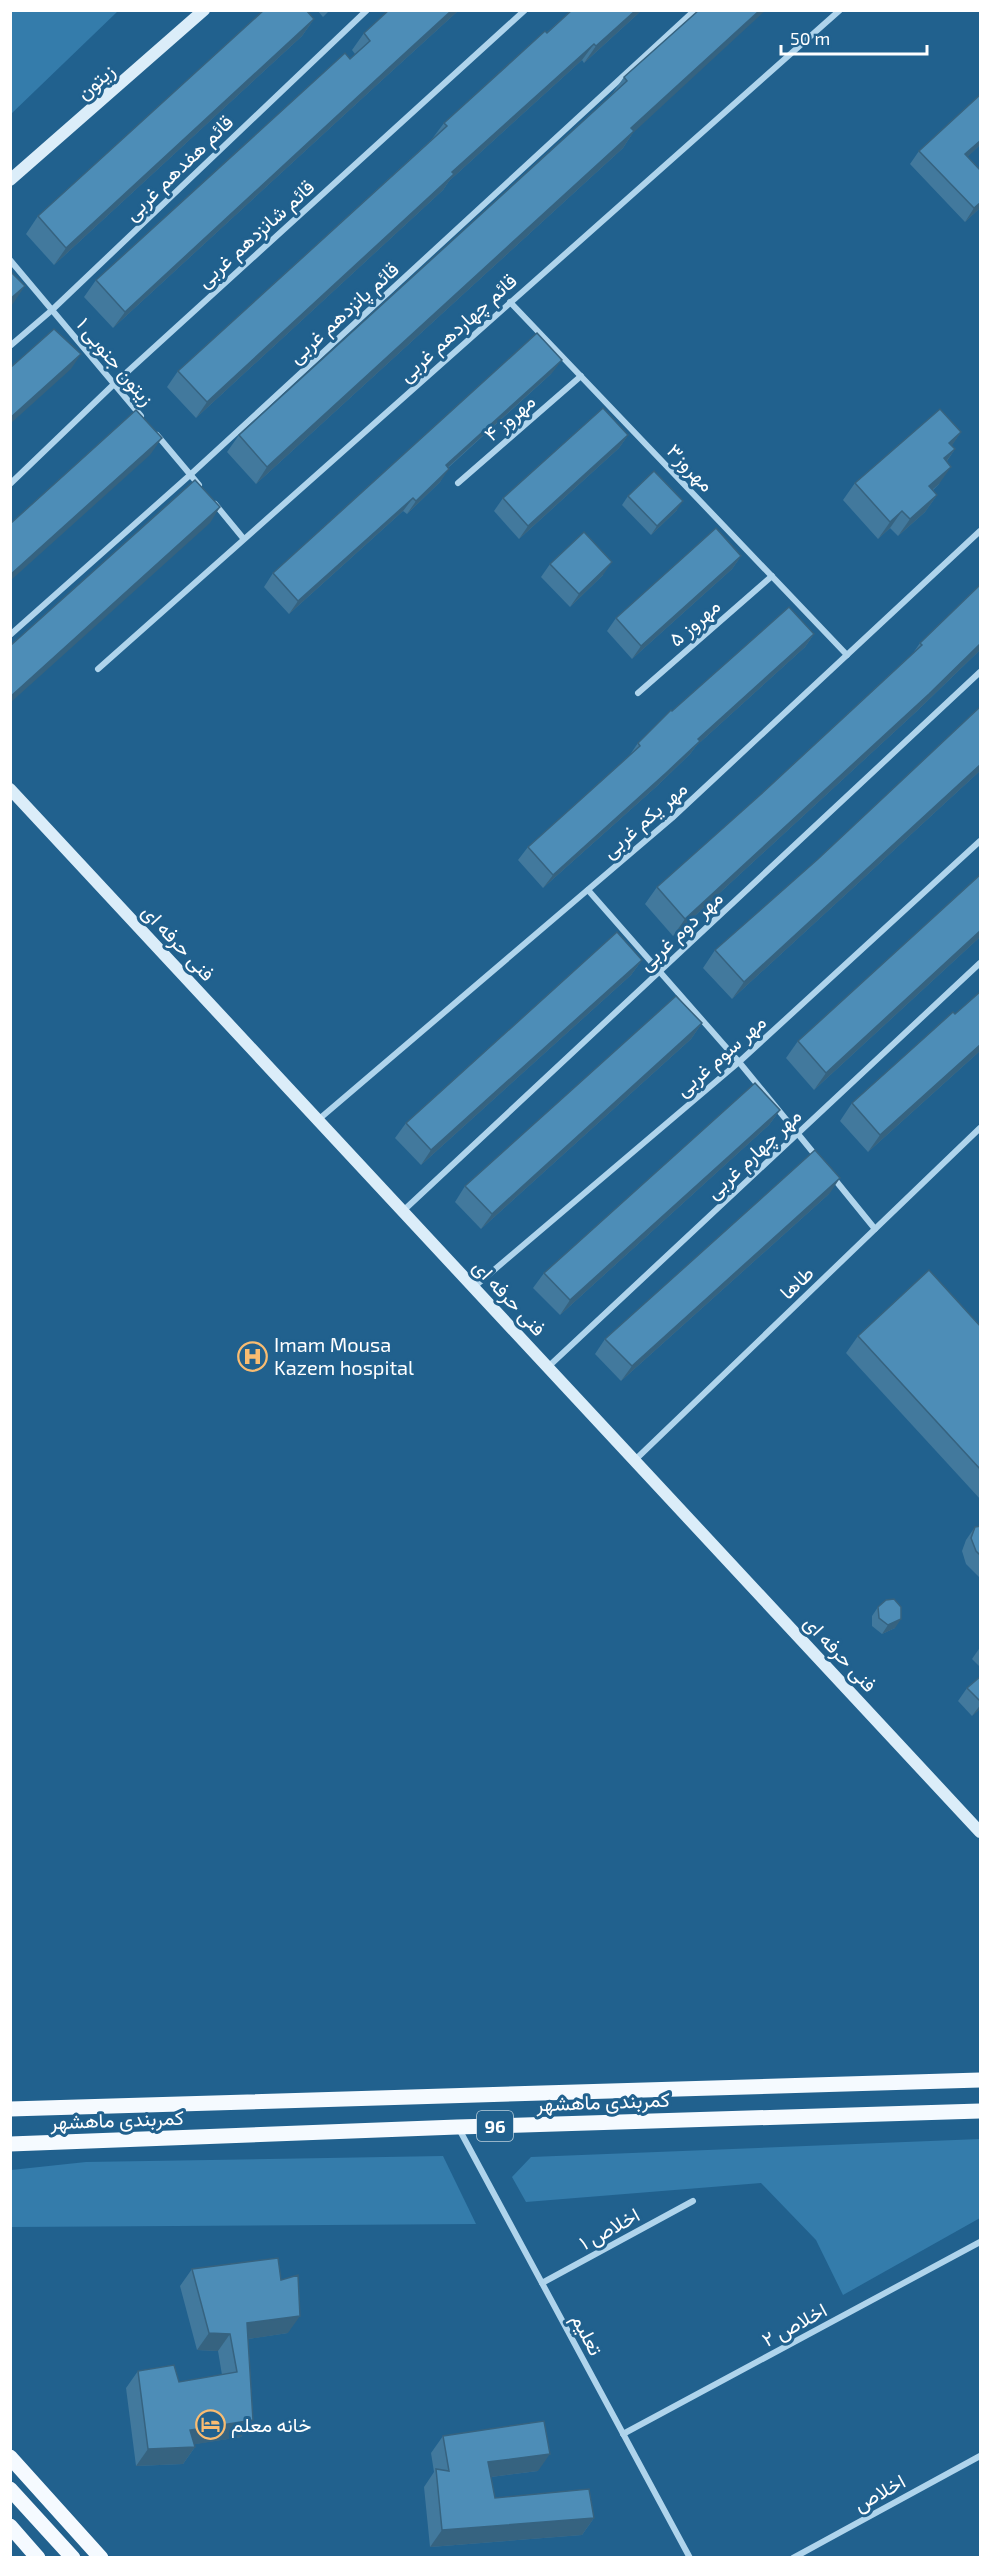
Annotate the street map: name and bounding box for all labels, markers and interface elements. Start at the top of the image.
scale bar [781,18,926,56]
text: 50 m [790,27,830,49]
street label: زیتون [71,58,120,106]
street label: قائم هفدهم غربی [119,109,239,226]
street label: قائم شانزدهم غربی [191,174,320,293]
street label: قائم پانزدهم غربی [283,256,405,370]
street label: قائم چهاردهم غربی [393,268,523,389]
street label: زیتون جنوبی ۱ [71,312,160,411]
street label: مهروز ۴ [479,388,541,447]
street label: مهروز۳ [661,438,719,497]
street label: مهروز ۵ [663,593,726,652]
street label: مهر یکم غربی [597,776,693,864]
street label: مهر دوم غربی [633,885,728,976]
street label: فنی حرفه ای [136,899,220,987]
street label: مهر سوم غربی [670,1009,772,1102]
street label: مهر چهارم غربی [700,1103,808,1205]
street label: فنی حرفه ای [467,1254,551,1342]
street label: طاها [774,1260,818,1304]
place label: Imam Mousa Kazem hospital [274,1332,414,1379]
hospital icon: Imam Mousa Kazem hospital [237,1340,269,1372]
street label: فنی حرفه ای [798,1610,882,1698]
street label: کمربندی ماهشهر [535,2087,670,2117]
street label: کمربندی ماهشهر [49,2105,184,2135]
road number: 96 [477,2111,513,2141]
street label: اخلاص ۱ [575,2202,644,2255]
street label: اخلاص ۲ [757,2297,831,2352]
street label: تعلیم [565,2309,609,2360]
hotel icon: خانه معلم [194,2408,226,2440]
place label: خانه معلم [231,2412,311,2438]
street label: اخلاص [849,2468,909,2517]

